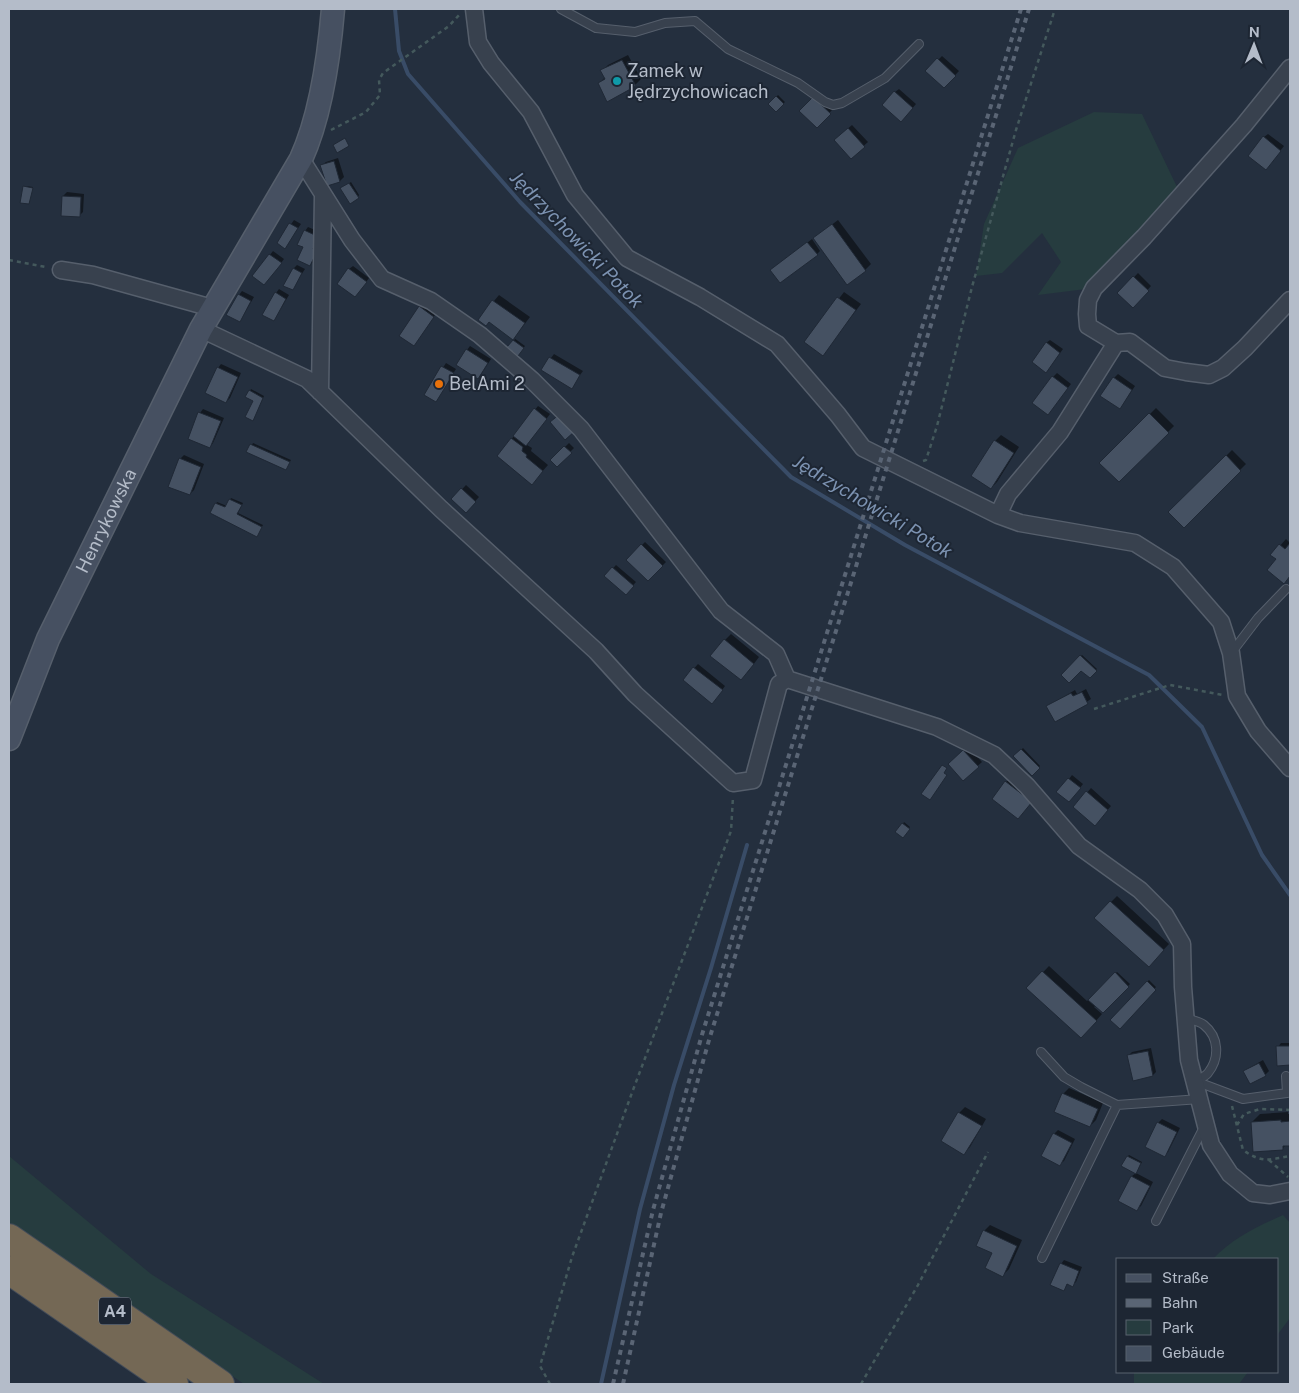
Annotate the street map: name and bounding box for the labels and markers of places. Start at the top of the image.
place label: Zamek w Jędrzychowicach [627,60,768,102]
marker: Zamek w Jędrzychowicach [611,75,623,87]
place label: BelAmi 2 [449,373,525,394]
marker: BelAmi 2 [433,378,445,390]

